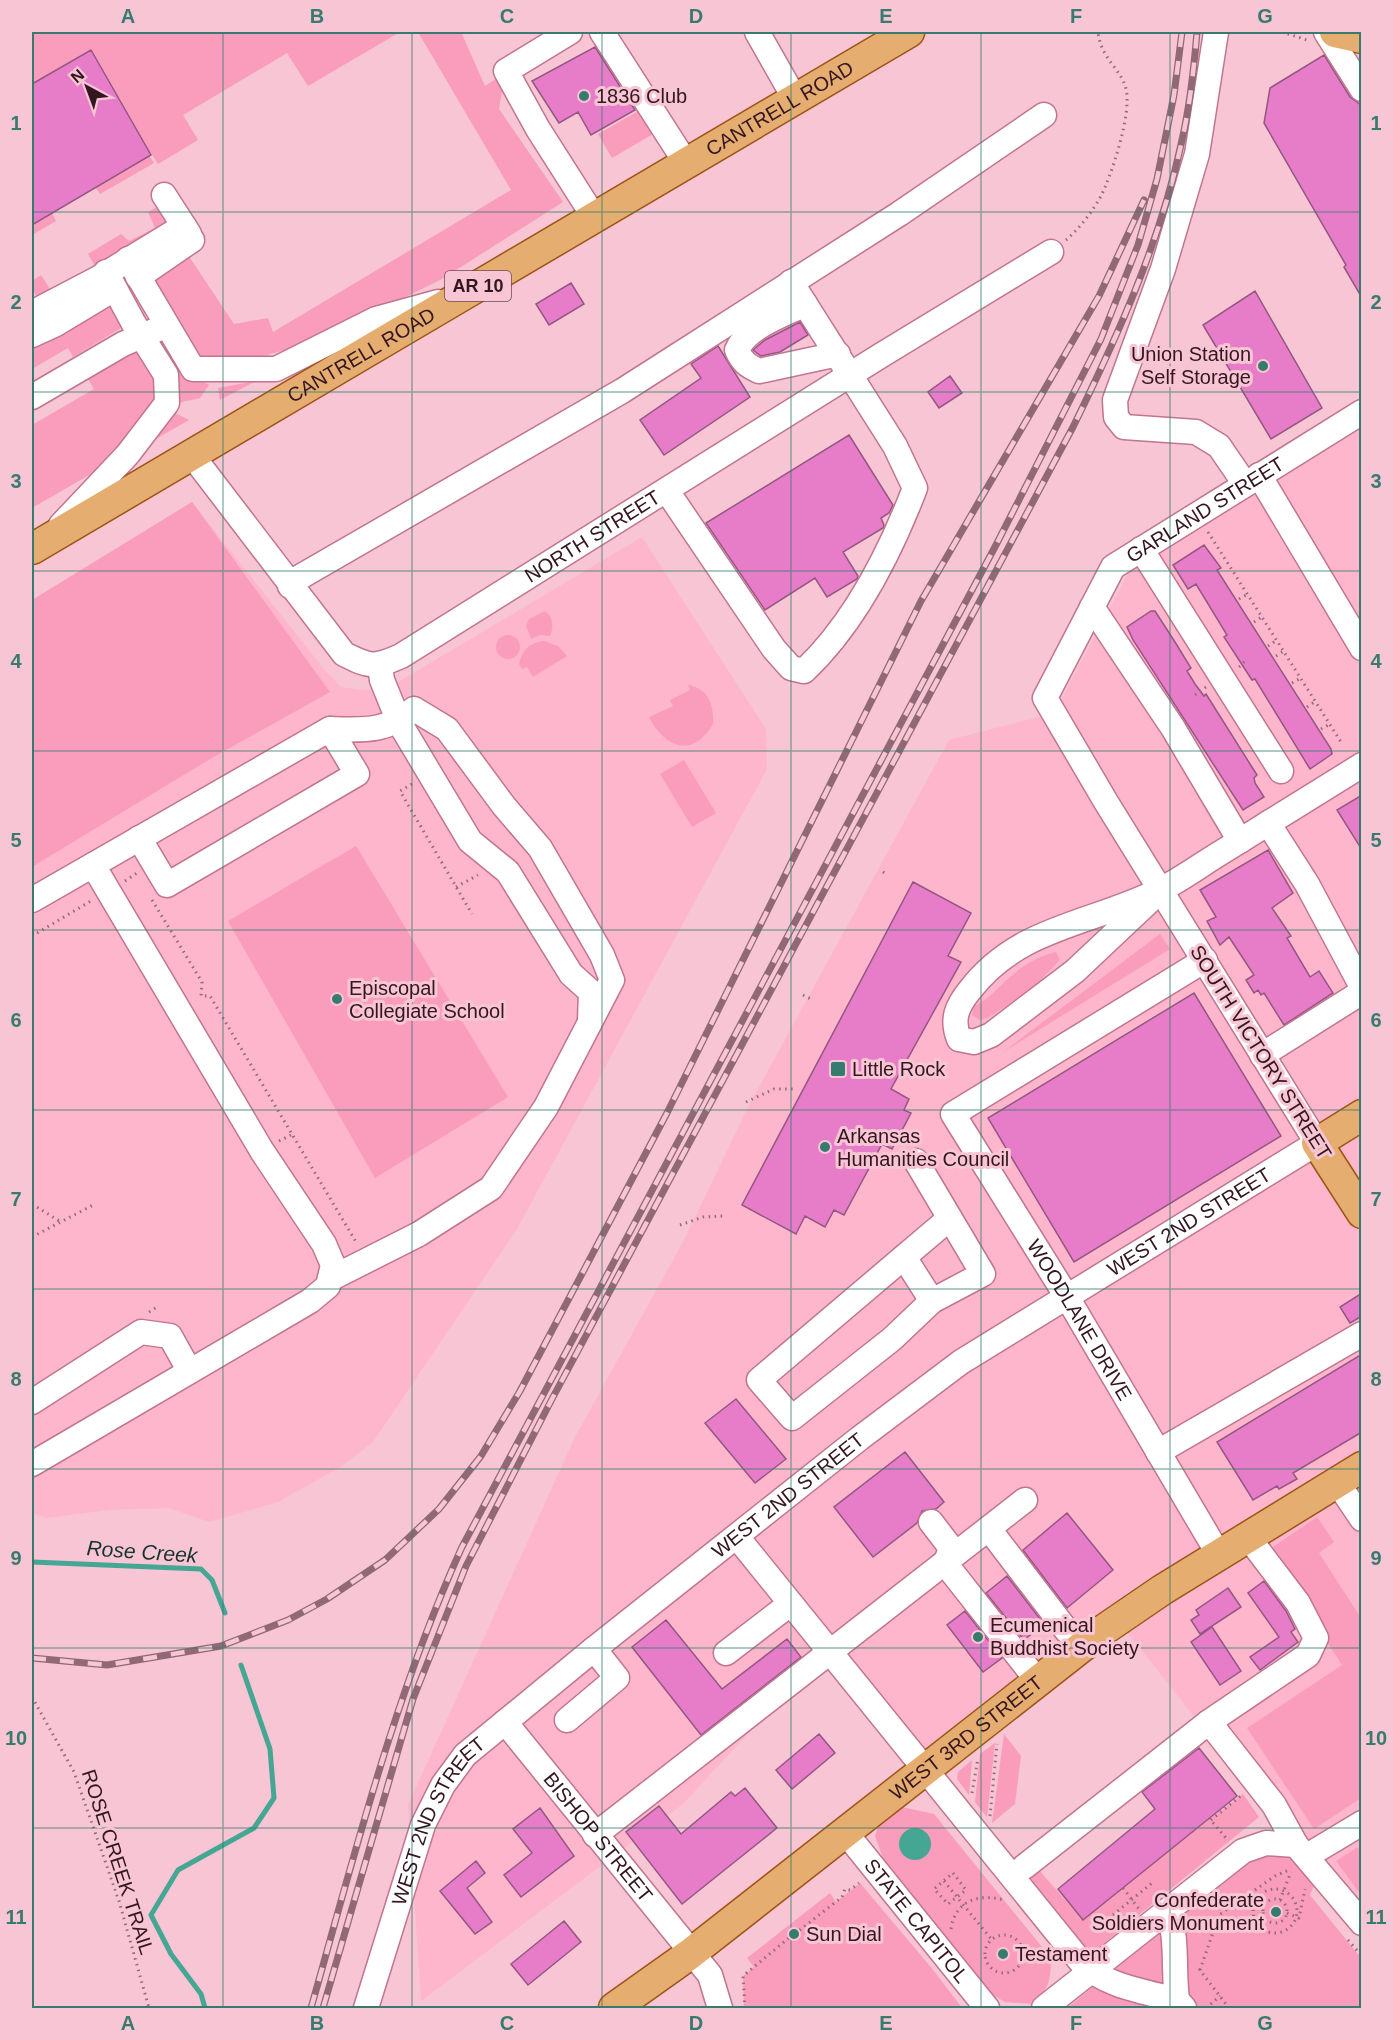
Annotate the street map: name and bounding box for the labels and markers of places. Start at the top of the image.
place label: 1836 Club [596,85,687,107]
marker: 1836 Club [577,89,591,103]
place label: Union Station Self Storage [1131,343,1251,388]
marker: Union Station Self Storage [1256,359,1270,373]
place label: Episcopal Collegiate School [349,977,505,1022]
marker: Episcopal Collegiate School [330,992,344,1006]
place label: Little Rock [852,1058,946,1080]
marker: Little Rock [829,1060,847,1078]
place label: Arkansas Humanities Council [837,1125,1009,1170]
marker: Arkansas Humanities Council [818,1140,832,1154]
place label: Ecumenical Buddhist Society [990,1614,1139,1659]
marker: Ecumenical Buddhist Society [971,1630,985,1644]
place label: Confederate Soldiers Monument [1092,1889,1264,1934]
marker: Confederate Soldiers Monument [1269,1905,1283,1919]
place label: Sun Dial [806,1923,882,1945]
marker: Sun Dial [787,1927,801,1941]
place label: Testament [1015,1943,1108,1965]
marker: Testament [996,1947,1010,1961]

